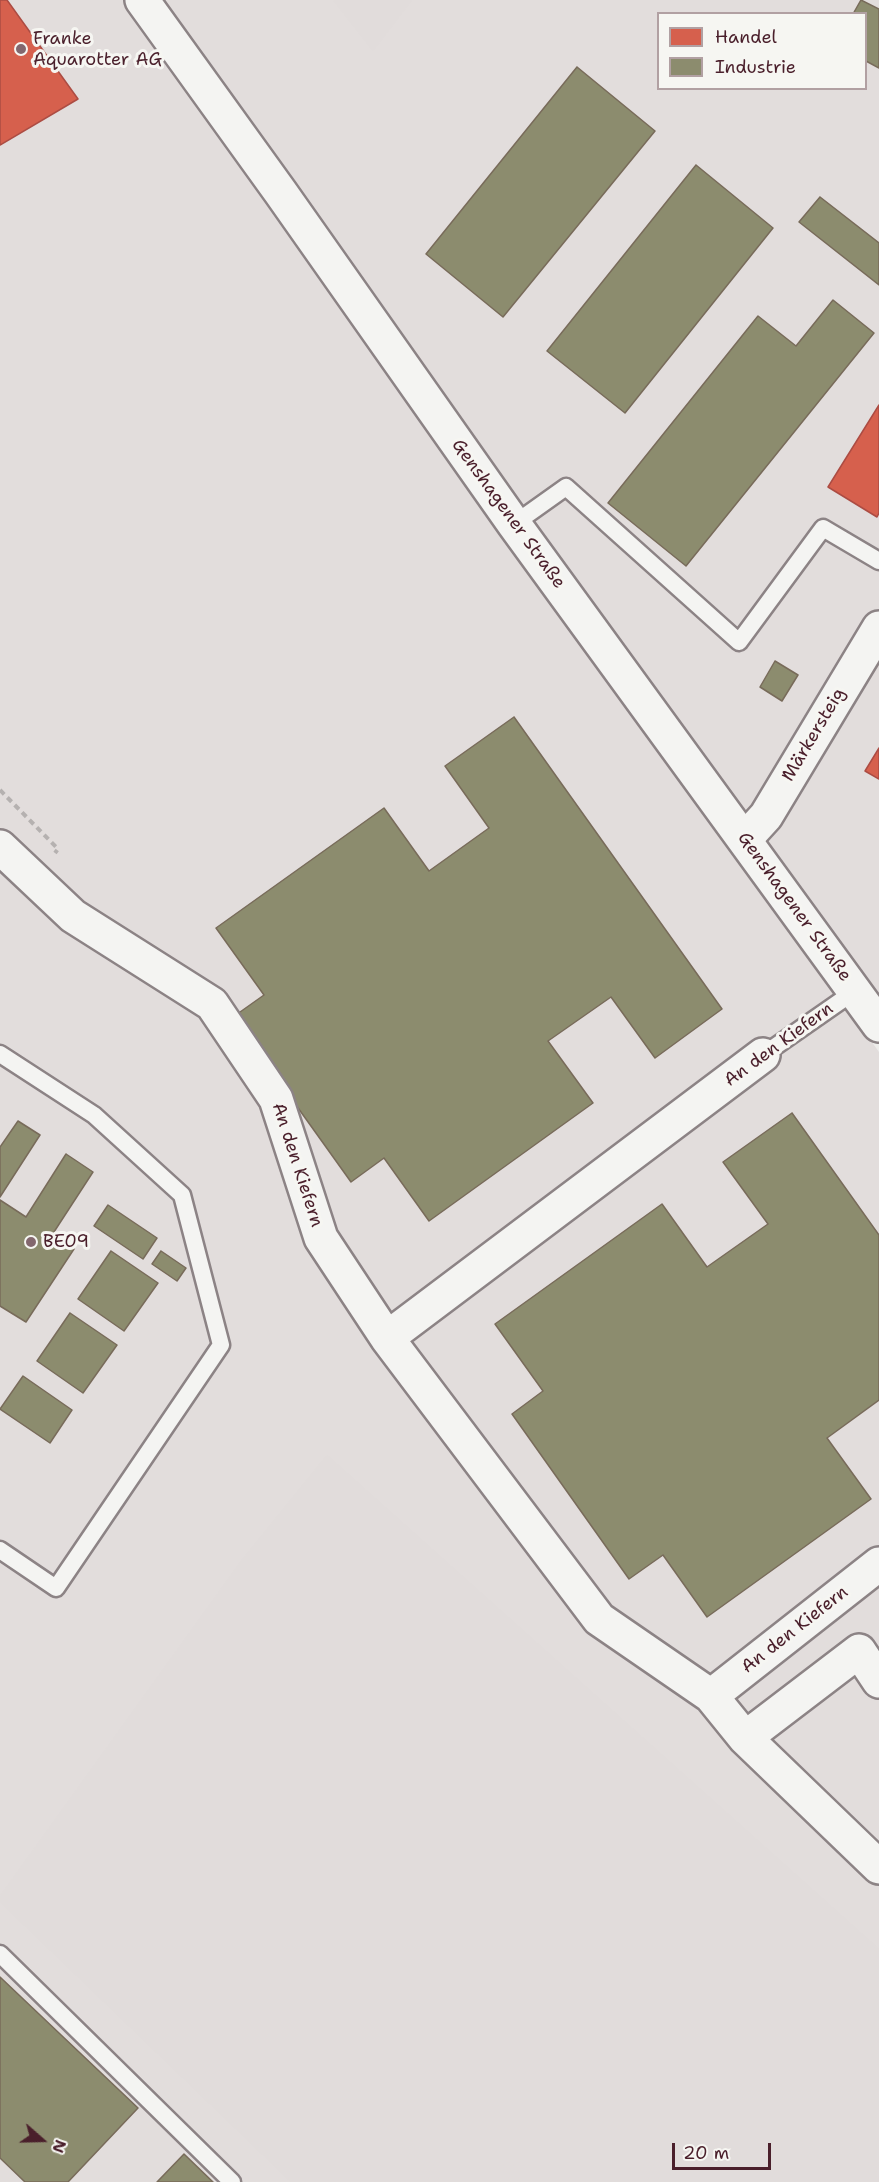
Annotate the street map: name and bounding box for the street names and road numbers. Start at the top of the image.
street label: Genshagener Straße [446,435,570,593]
street label: Märkersteig [778,684,850,786]
street label: Genshagener Straße [732,828,856,986]
street label: An den Kiefern [720,998,838,1092]
street label: An den Kiefern [267,1100,327,1230]
street label: An den Kiefern [737,1582,853,1678]

